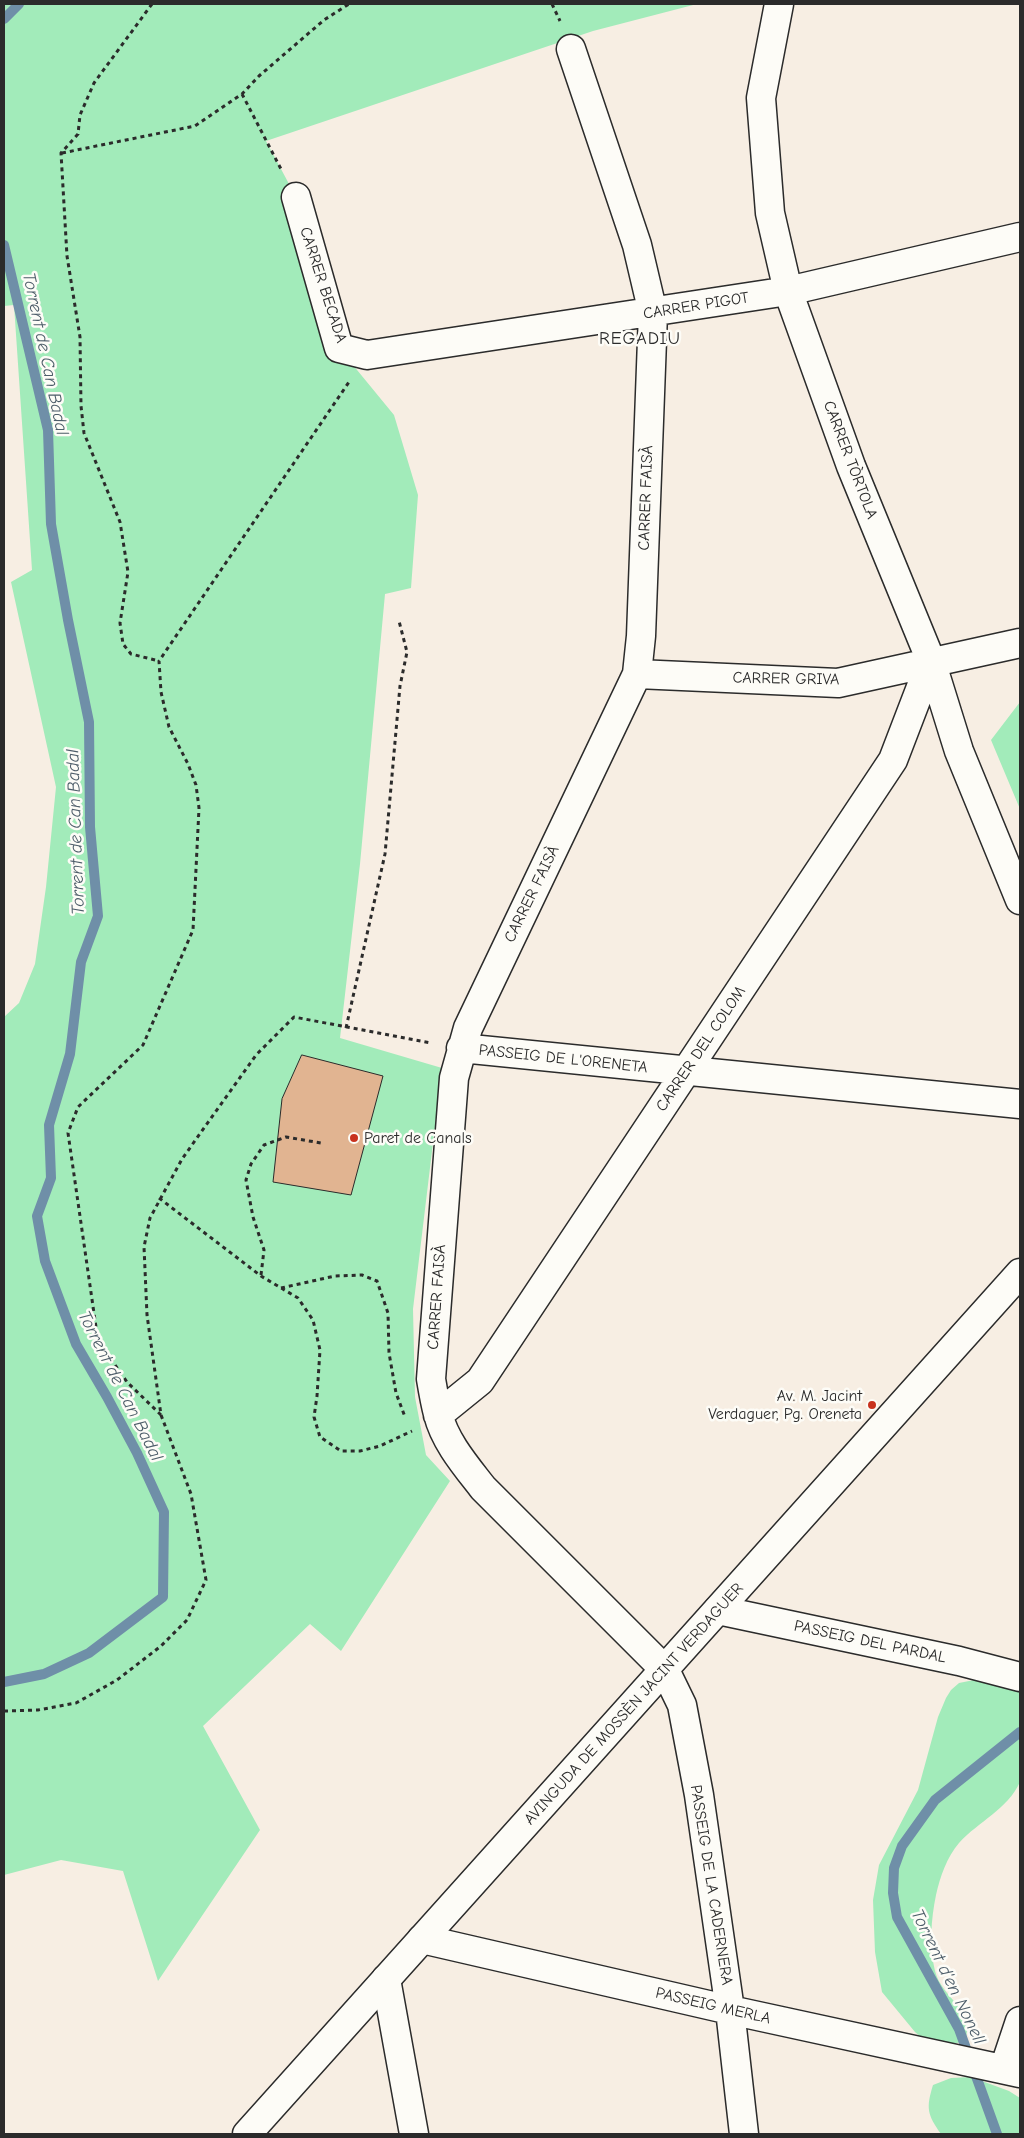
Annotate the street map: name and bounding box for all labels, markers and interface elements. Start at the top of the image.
street label: CARRER BECADA [295,225,351,345]
water label: Torrent de Can Badal [17,271,73,437]
street label: CARRER PIGOT [642,288,750,324]
district label: REGADIU [598,328,682,350]
street label: CARRER TÒRTOLA [819,398,881,522]
street label: CARRER FAISÀ [635,445,657,551]
street label: CARRER GRIVA [732,668,840,690]
water label: Torrent de Can Badal [62,749,90,915]
street label: CARRER FAISÀ [500,842,564,946]
street label: CARRER DEL COLOM [652,983,750,1115]
street label: PASSEIG DE L'ORENETA [478,1041,648,1077]
place label: Paret de Canals [364,1128,472,1148]
marker: Paret de Canals [348,1132,360,1144]
street label: CARRER FAISÀ [424,1244,450,1350]
water label: Torrent de Can Badal [73,1307,167,1465]
place label: Av. M. Jacint Verdaguer, Pg. Oreneta [708,1386,862,1424]
marker: Av. M. Jacint Verdaguer, Pg. Oreneta [866,1399,878,1411]
street label: AVINGUDA DE MOSSÈN JACINT VERDAGUER [520,1579,748,1829]
street label: PASSEIG DEL PARDAL [792,1616,948,1668]
street label: PASSEIG DE LA CADERNERA [686,1783,736,1987]
water label: Torrent d'en Nonell [906,1906,990,2048]
street label: PASSEIG MERLA [654,1983,772,2029]

